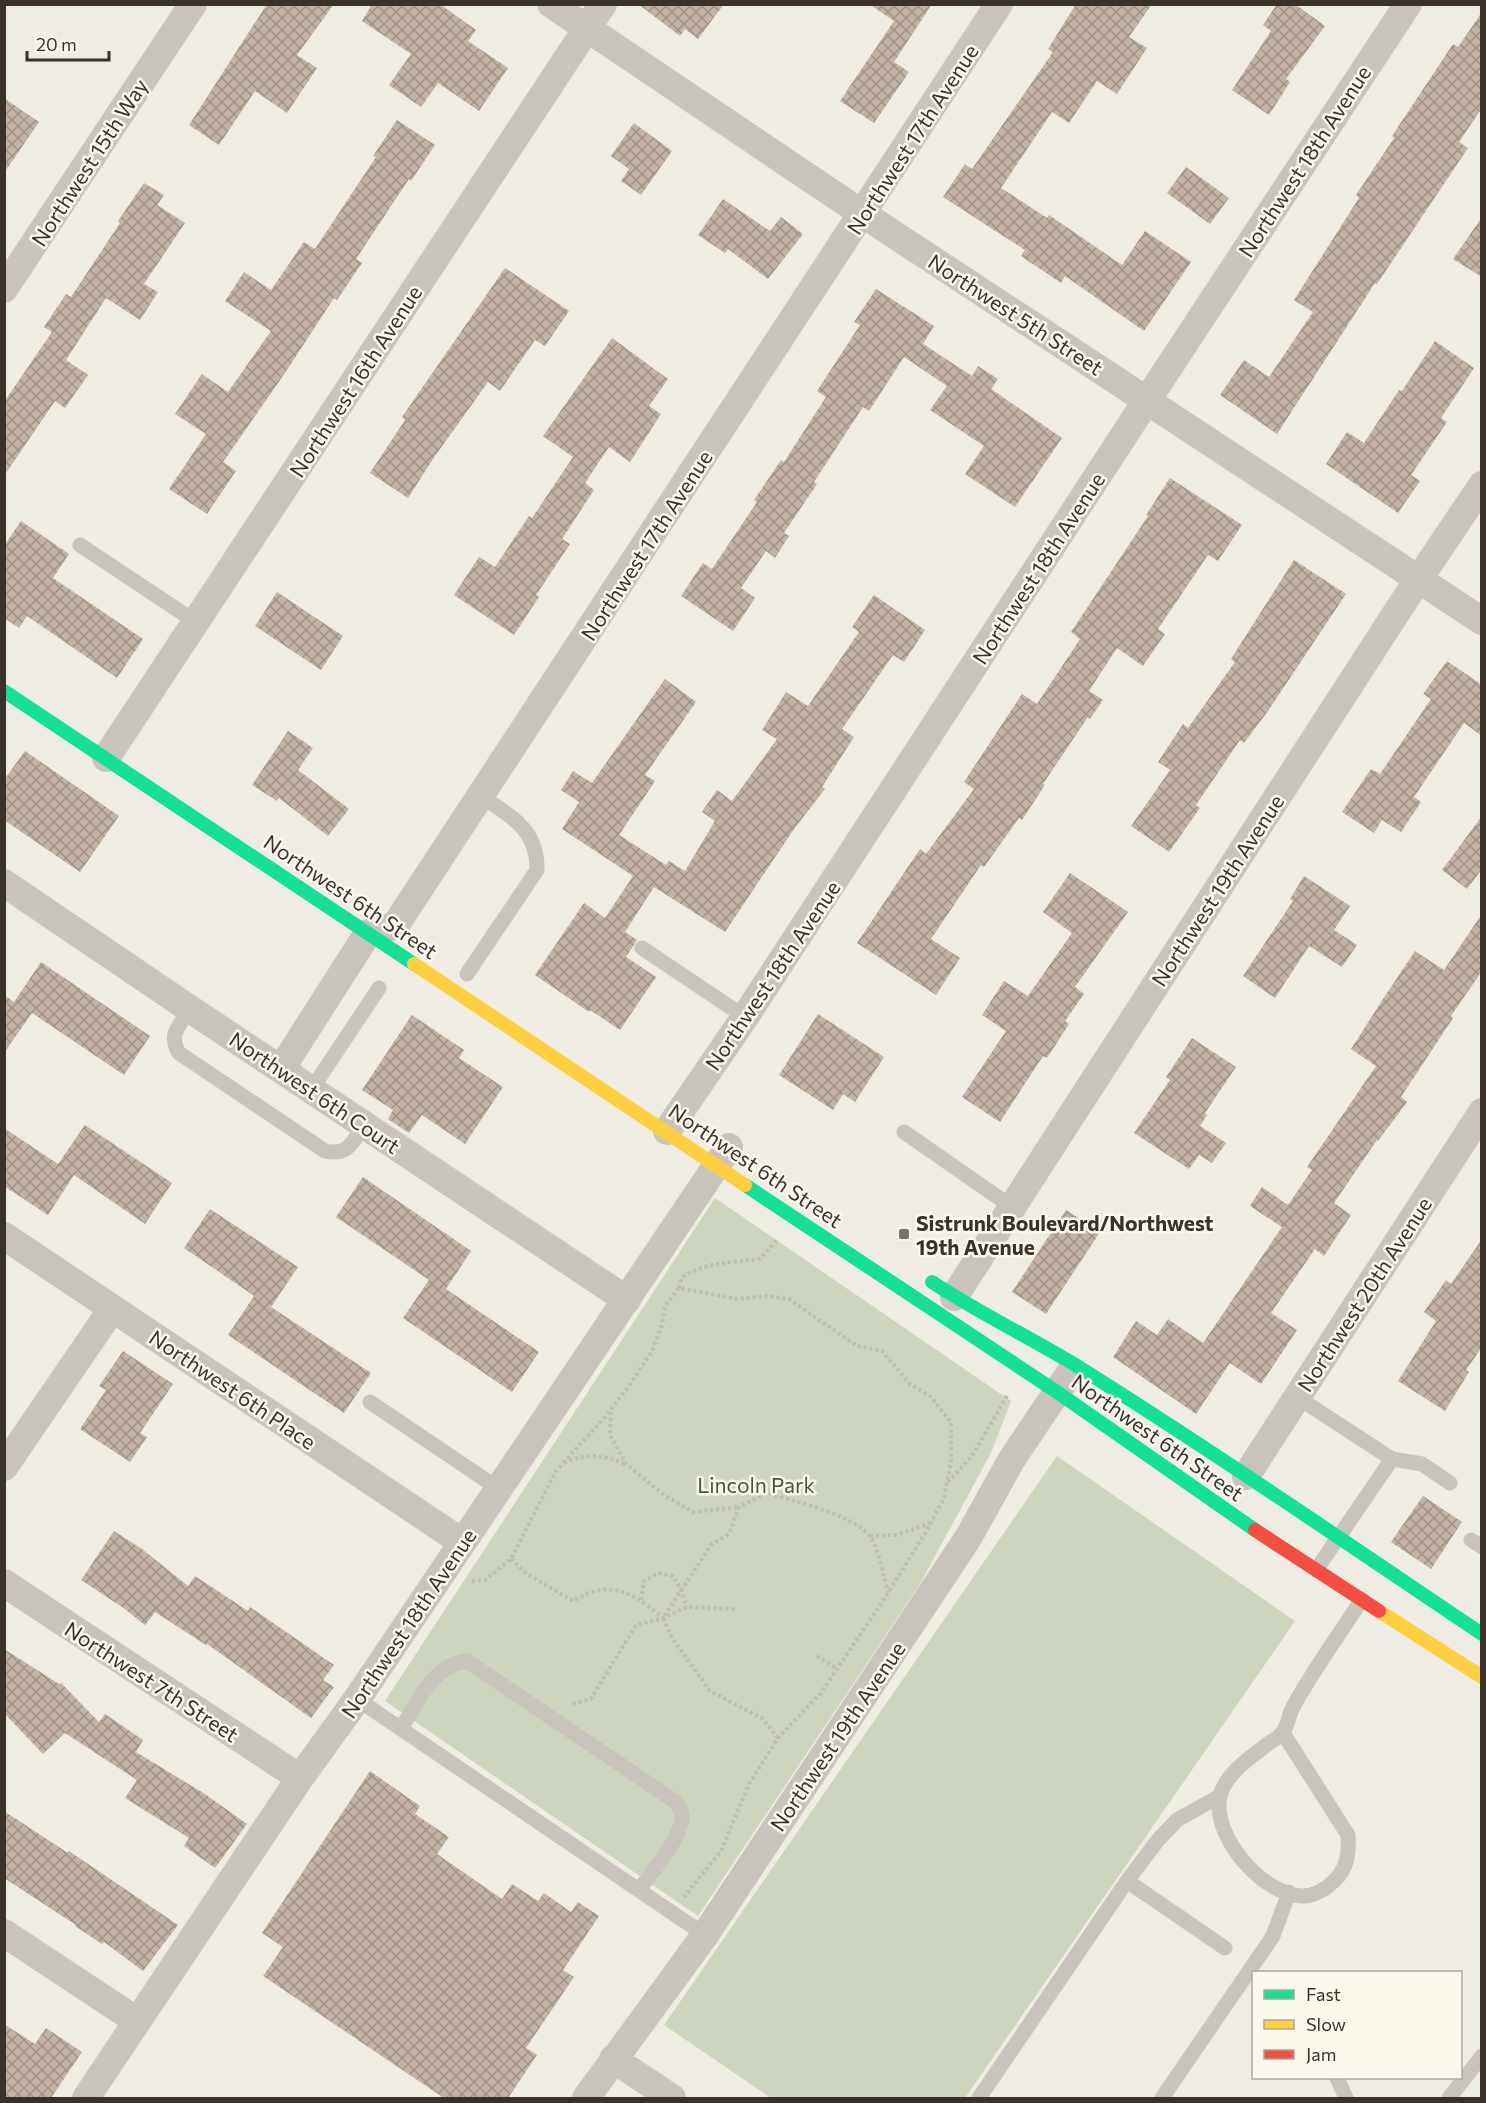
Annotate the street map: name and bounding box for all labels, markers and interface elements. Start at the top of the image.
scale bar [27,24,110,62]
text: 20 m [36,33,77,55]
street label: Northwest 17th Avenue [841,39,983,239]
street label: Northwest 18th Avenue [1233,61,1375,261]
street label: Northwest 15th Way [26,74,153,250]
street label: Northwest 5th Street [924,248,1108,380]
street label: Northwest 16th Avenue [284,281,426,481]
street label: Northwest 17th Avenue [575,445,717,645]
street label: Northwest 18th Avenue [967,468,1109,668]
street label: Northwest 19th Avenue [1146,790,1288,990]
street label: Northwest 6th Street [260,829,442,963]
street label: Northwest 18th Avenue [699,875,845,1075]
street label: Northwest 6th Court [225,1026,405,1158]
street label: Northwest 6th Street [665,1098,847,1232]
street label: Northwest 20th Avenue [1292,1192,1436,1396]
place label: Sistrunk Boulevard/Northwest 19th Avenue [916,1210,1214,1259]
marker: Sistrunk Boulevard/Northwest 19th Avenue [897,1227,911,1241]
street label: Northwest 6th Place [145,1324,321,1454]
street label: Northwest 6th Street [1067,1368,1249,1506]
park label: Lincoln Park [697,1472,815,1497]
street label: Northwest 18th Avenue [335,1523,481,1723]
street label: Northwest 7th Street [61,1616,243,1746]
street label: Northwest 19th Avenue [764,1636,910,1836]
legend [1252,1971,1462,2079]
text: Fast [1306,1983,1341,2005]
text: Slow [1306,2013,1346,2035]
text: Jam [1306,2043,1336,2065]

